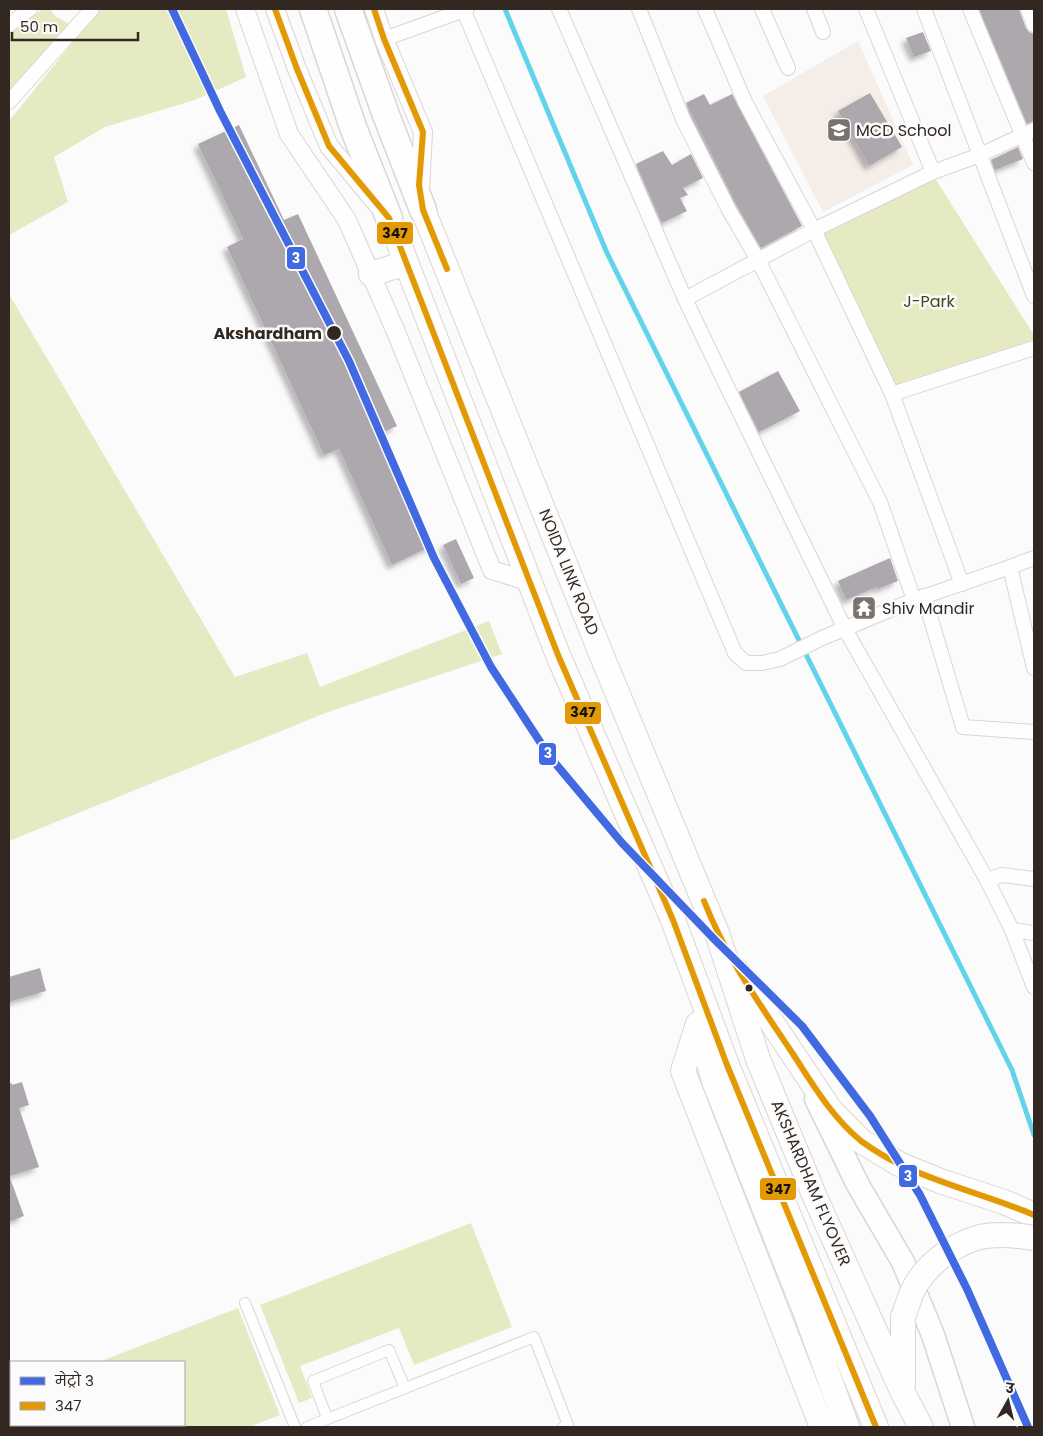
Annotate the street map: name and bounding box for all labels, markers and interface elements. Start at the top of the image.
scale bar [12,10,139,42]
text: 50 m [20,16,58,37]
school or university icon: MCD School [826,117,852,143]
place label: MCD School [856,119,951,142]
line badge: 347 [376,221,414,245]
text: 347 [382,223,408,243]
line badge: 3 [286,246,306,270]
text: 3 [292,248,300,268]
park label: J-Park [903,290,956,313]
place label: Akshardham [213,322,322,345]
marker: Akshardham [325,324,343,342]
street label: NOIDA LINK ROAD [533,505,605,639]
temple icon: Shiv Mandir [851,595,877,621]
place label: Shiv Mandir [882,597,974,620]
line badge: 347 [564,701,602,725]
text: 347 [570,702,596,722]
line badge: 3 [538,742,557,766]
text: 3 [544,743,552,763]
unlabelled marker [744,983,754,993]
street label: AKSHARDHAM FLYOVER [766,1096,856,1270]
line badge: 3 [898,1164,918,1188]
text: 3 [904,1166,912,1186]
line badge: 347 [759,1177,797,1201]
text: 347 [765,1179,791,1199]
legend [10,1361,185,1426]
text: मेट्रो 3 [54,1370,94,1391]
north arrow [983,1376,1033,1426]
text: उ [1004,1378,1016,1399]
text: 347 [55,1395,81,1416]

